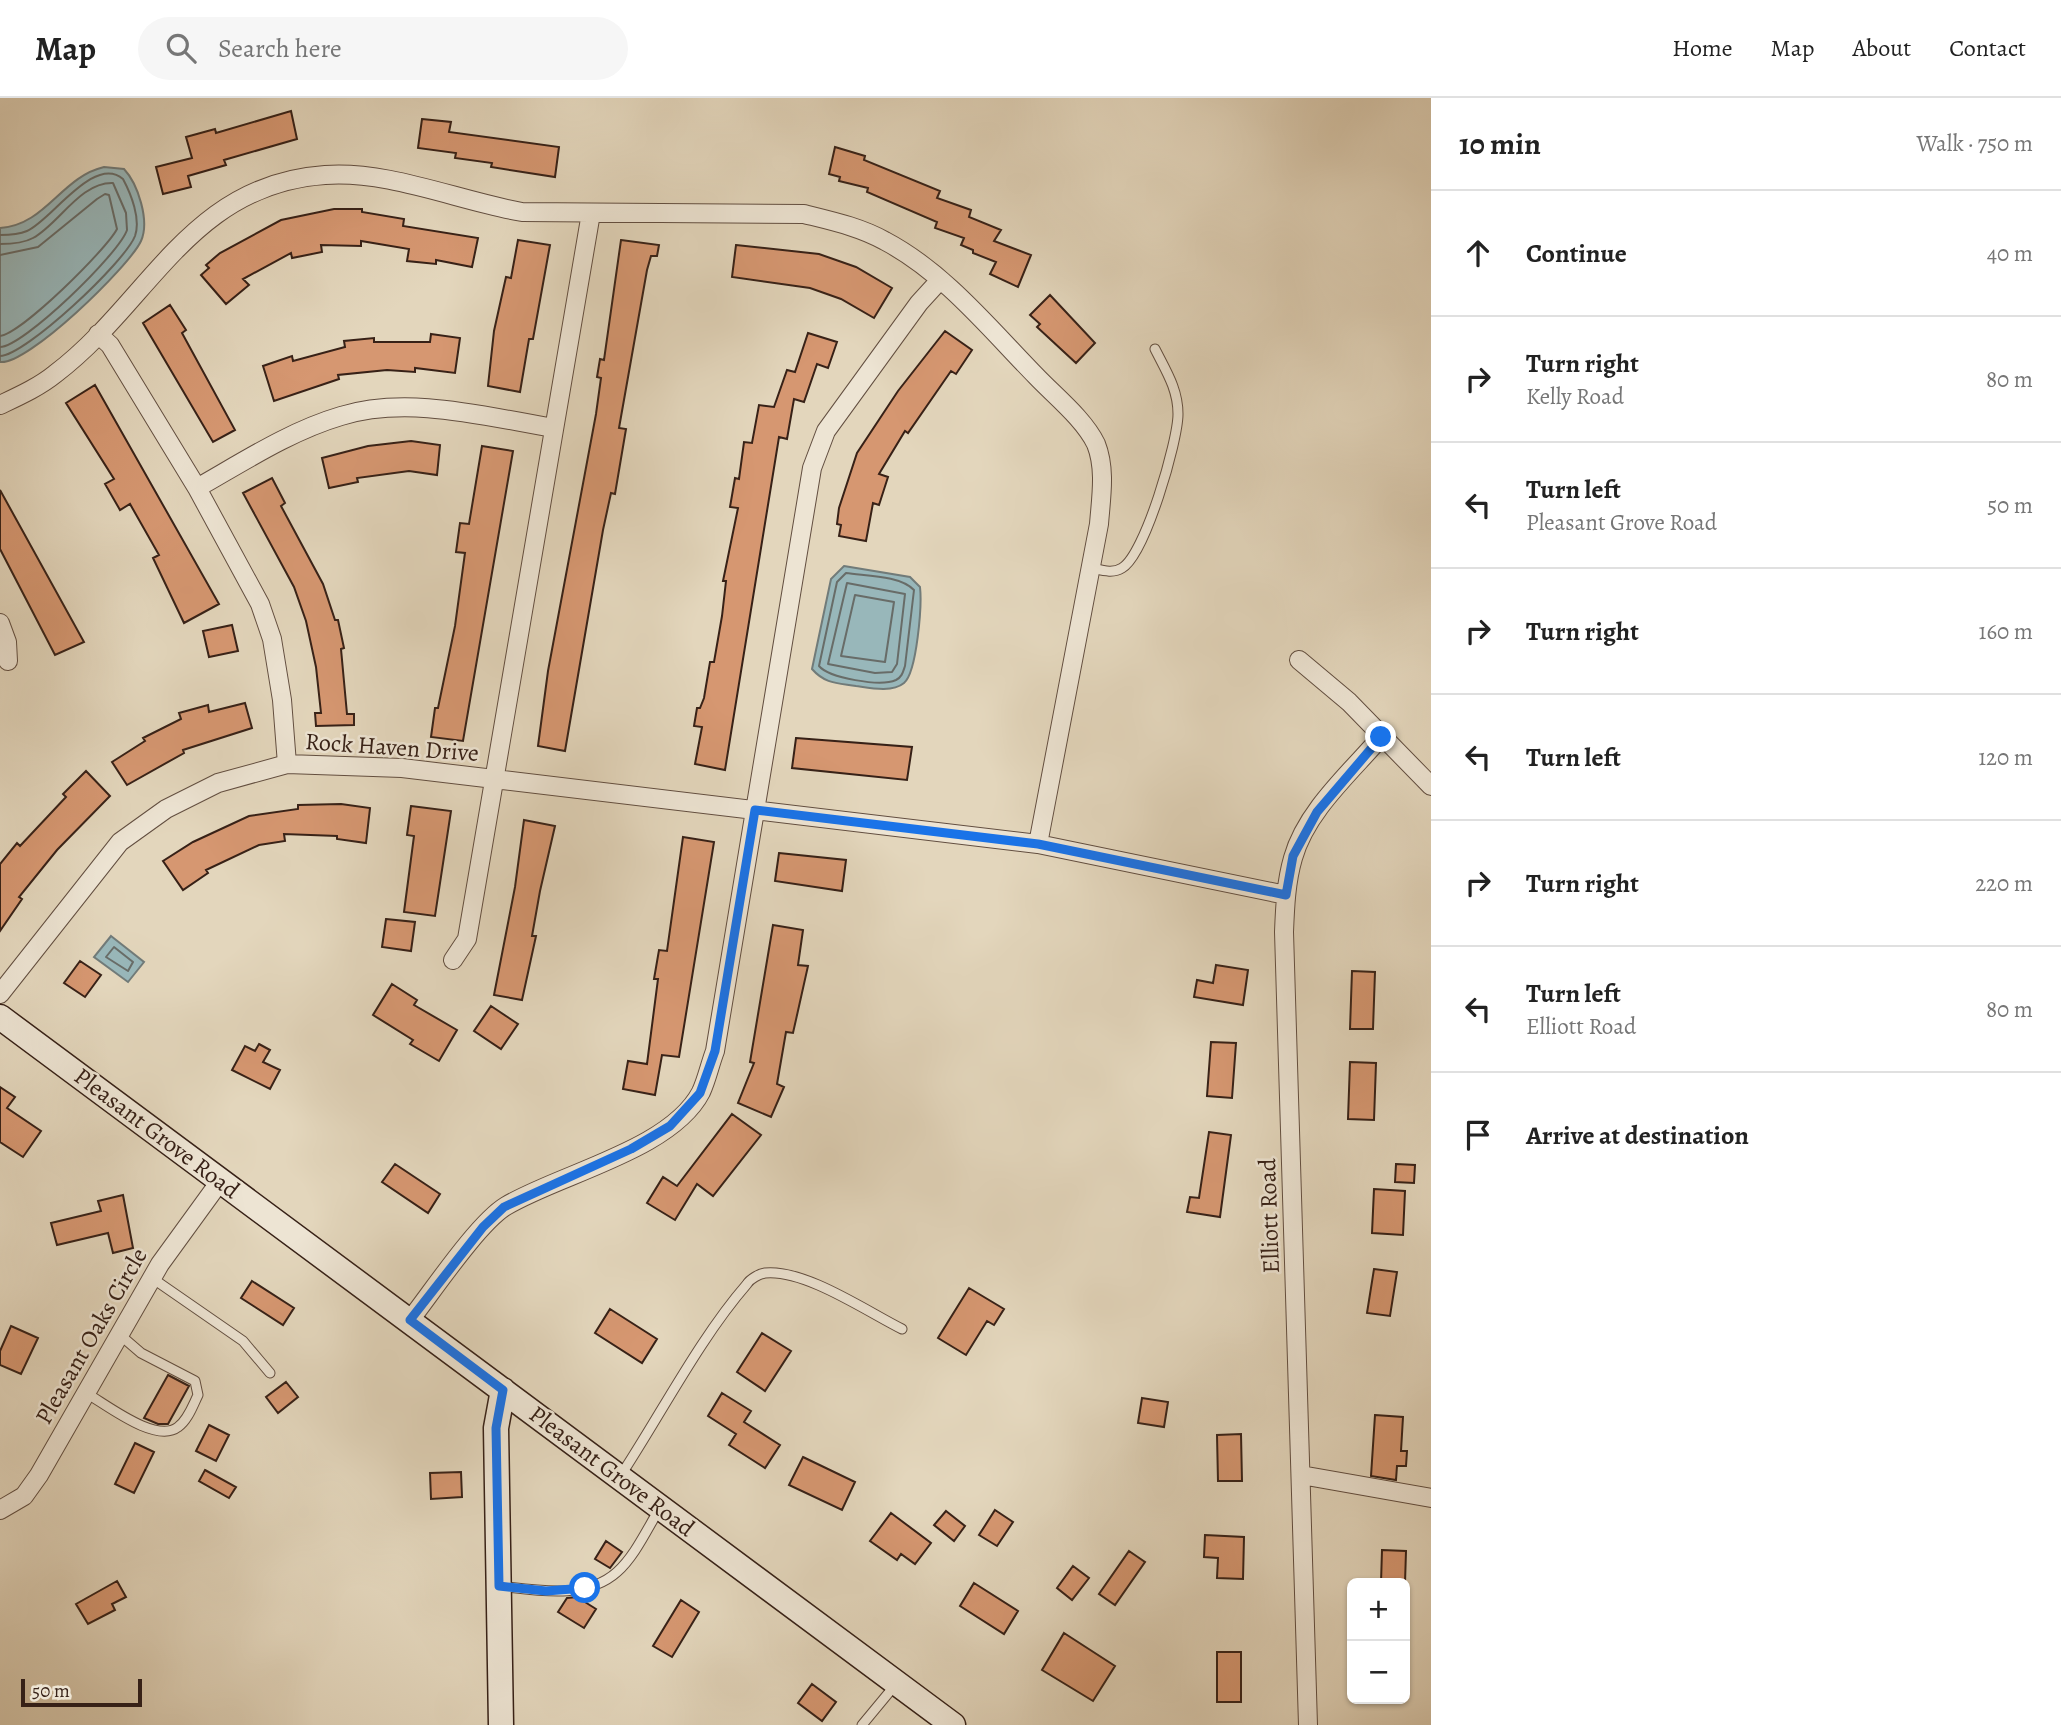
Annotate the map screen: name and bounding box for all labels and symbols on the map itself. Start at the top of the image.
route end [1365,721,1396,752]
street label: Rock Haven Drive [304,725,480,769]
street label: Pleasant Grove Road [68,1060,246,1206]
street label: Elliott Road [1251,1158,1287,1274]
street label: Pleasant Oaks Circle [27,1242,155,1430]
street label: Pleasant Grove Road [523,1398,701,1544]
route start [569,1572,600,1603]
scale bar [21,1676,142,1708]

